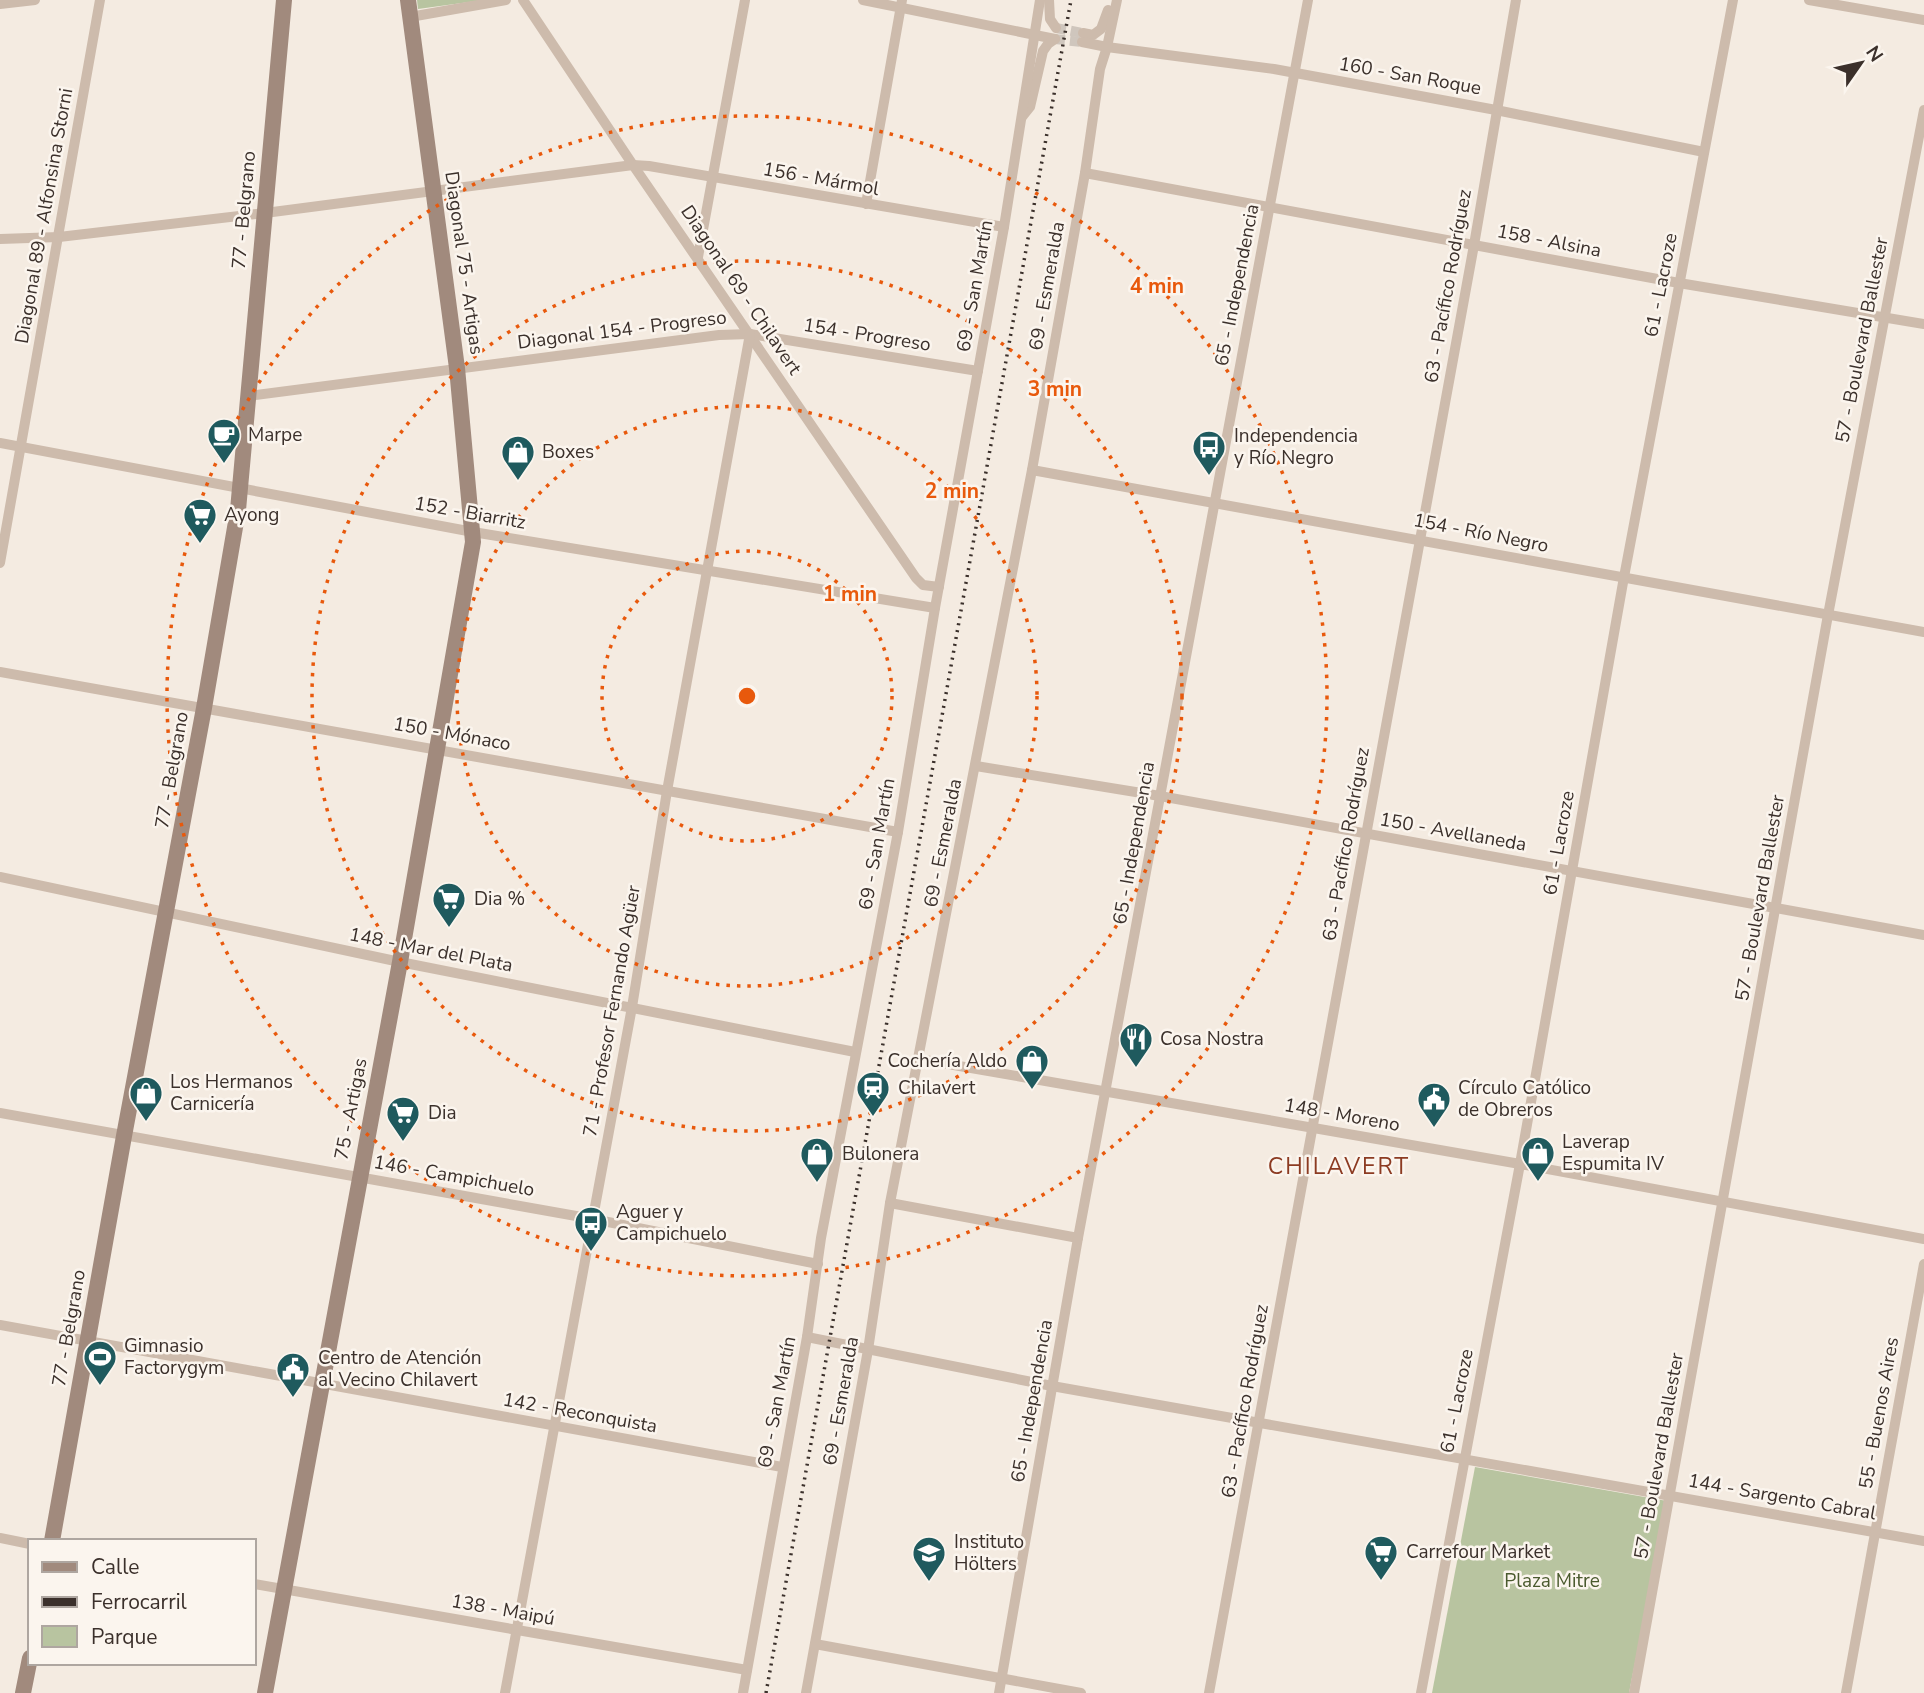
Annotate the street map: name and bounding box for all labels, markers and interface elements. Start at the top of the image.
north arrow [1826,28,1896,98]
text: N [1860,41,1889,67]
street label: 160 - San Roque [1337,51,1483,101]
street label: Diagonal 89 - Alfonsina Storni [9,86,79,346]
street label: 77 - Belgrano [226,150,262,270]
street label: 156 - Mármol [761,156,882,202]
street label: Diagonal 75 - Artigas [438,170,490,356]
street label: 63 - Pacífico Rodríguez [1418,187,1478,385]
street label: Diagonal 69 - Chilavert [674,200,808,380]
street label: 65 - Independencia [1209,202,1265,368]
street label: 69 - San Martín [951,218,999,354]
street label: 158 - Alsina [1495,218,1603,264]
street label: 69 - Esmeralda [1023,219,1071,353]
street label: 61 - Lacroze [1638,231,1684,339]
street label: 57 - Boulevard Ballester [1829,235,1895,445]
text: 4 min [1130,272,1184,300]
street label: Diagonal 154 - Progreso [516,304,728,356]
street label: 154 - Progreso [801,312,933,358]
text: 3 min [1028,375,1082,403]
cafe icon: Marpe [205,416,243,465]
place label: Marpe [248,422,302,448]
place label: Independencia y Río Negro [1234,423,1358,471]
bus stop icon: Independencia y Río Negro [1190,428,1228,477]
shop icon: Boxes [499,433,537,482]
place label: Boxes [542,439,594,465]
text: 2 min [925,477,979,505]
street label: 152 - Biarritz [412,490,528,536]
supermarket icon: Ayong [181,496,219,545]
place label: Ayong [224,502,279,528]
street label: 154 - Río Negro [1411,507,1551,559]
text: 1 min [823,580,877,608]
centre of rings [735,684,759,708]
street label: 77 - Belgrano [149,709,195,831]
street label: 150 - Mónaco [391,711,513,757]
street label: 63 - Pacífico Rodríguez [1316,745,1376,943]
street label: 65 - Independencia [1107,760,1161,926]
street label: 69 - San Martín [853,776,901,912]
street label: 69 - Esmeralda [918,776,968,910]
street label: 61 - Lacroze [1537,789,1581,897]
street label: 57 - Boulevard Ballester [1729,793,1791,1003]
street label: 150 - Avellaneda [1378,806,1528,858]
supermarket icon: Dia % [430,880,468,929]
street label: 71 - Profesor Fernando Agüer [577,883,647,1139]
place label: Dia % [474,886,525,912]
street label: 148 - Mar del Plata [347,921,515,979]
restaurant icon: Cosa Nostra [1117,1020,1155,1069]
place label: Cosa Nostra [1160,1026,1264,1052]
shop icon: Cochería Aldo [1013,1042,1051,1091]
place label: Cochería Aldo [887,1048,1007,1074]
street label: 75 - Artigas [328,1056,374,1162]
place label: Los Hermanos Carnicería [170,1069,293,1117]
station icon: Chilavert [854,1069,892,1118]
shop icon: Los Hermanos Carnicería [127,1074,165,1123]
place label: Chilavert [898,1075,976,1101]
place label: Círculo Católico de Obreros [1458,1075,1591,1123]
public building icon: Círculo Católico de Obreros [1415,1080,1453,1129]
street label: 148 - Moreno [1282,1092,1402,1138]
supermarket icon: Dia [384,1094,422,1143]
place label: Dia [428,1100,457,1126]
place label: Laverap Espumita IV [1562,1129,1665,1177]
shop icon: Laverap Espumita IV [1519,1134,1557,1183]
shop icon: Bulonera [798,1135,836,1184]
place label: Bulonera [842,1141,919,1167]
street label: 146 - Campichuelo [372,1149,536,1203]
district label: CHILAVERT [1268,1151,1410,1182]
place label: Aguer y Campichuelo [616,1199,727,1247]
bus stop icon: Aguer y Campichuelo [572,1204,610,1253]
street label: 77 - Belgrano [46,1267,92,1389]
street label: 63 - Pacífico Rodríguez [1215,1302,1275,1500]
street label: 65 - Independencia [1005,1318,1059,1484]
place label: Gimnasio Factorygym [124,1333,224,1381]
street label: 69 - San Martín [751,1334,803,1470]
street label: 69 - Esmeralda [817,1334,865,1468]
street label: 55 - Buenos Aires [1853,1335,1905,1491]
sports icon: Gimnasio Factorygym [81,1338,119,1387]
place label: Centro de Atención al Vecino Chilavert [318,1345,482,1393]
street label: 61 - Lacroze [1434,1347,1480,1455]
public building icon: Centro de Atención al Vecino Chilavert [274,1350,312,1399]
street label: 57 - Boulevard Ballester [1628,1351,1690,1561]
street label: 142 - Reconquista [501,1387,659,1439]
street label: 144 - Sargento Cabral [1686,1468,1878,1526]
place label: Instituto Hölters [954,1529,1024,1577]
supermarket icon: Carrefour Market [1362,1533,1400,1582]
school or university icon: Instituto Hölters [910,1534,948,1583]
legend [28,1539,256,1665]
place label: Carrefour Market [1406,1539,1551,1565]
text: Calle [91,1553,139,1581]
park label: Plaza Mitre [1504,1568,1600,1594]
text: Ferrocarril [91,1588,188,1616]
street label: 138 - Maipú [449,1588,557,1632]
text: Parque [91,1623,158,1651]

